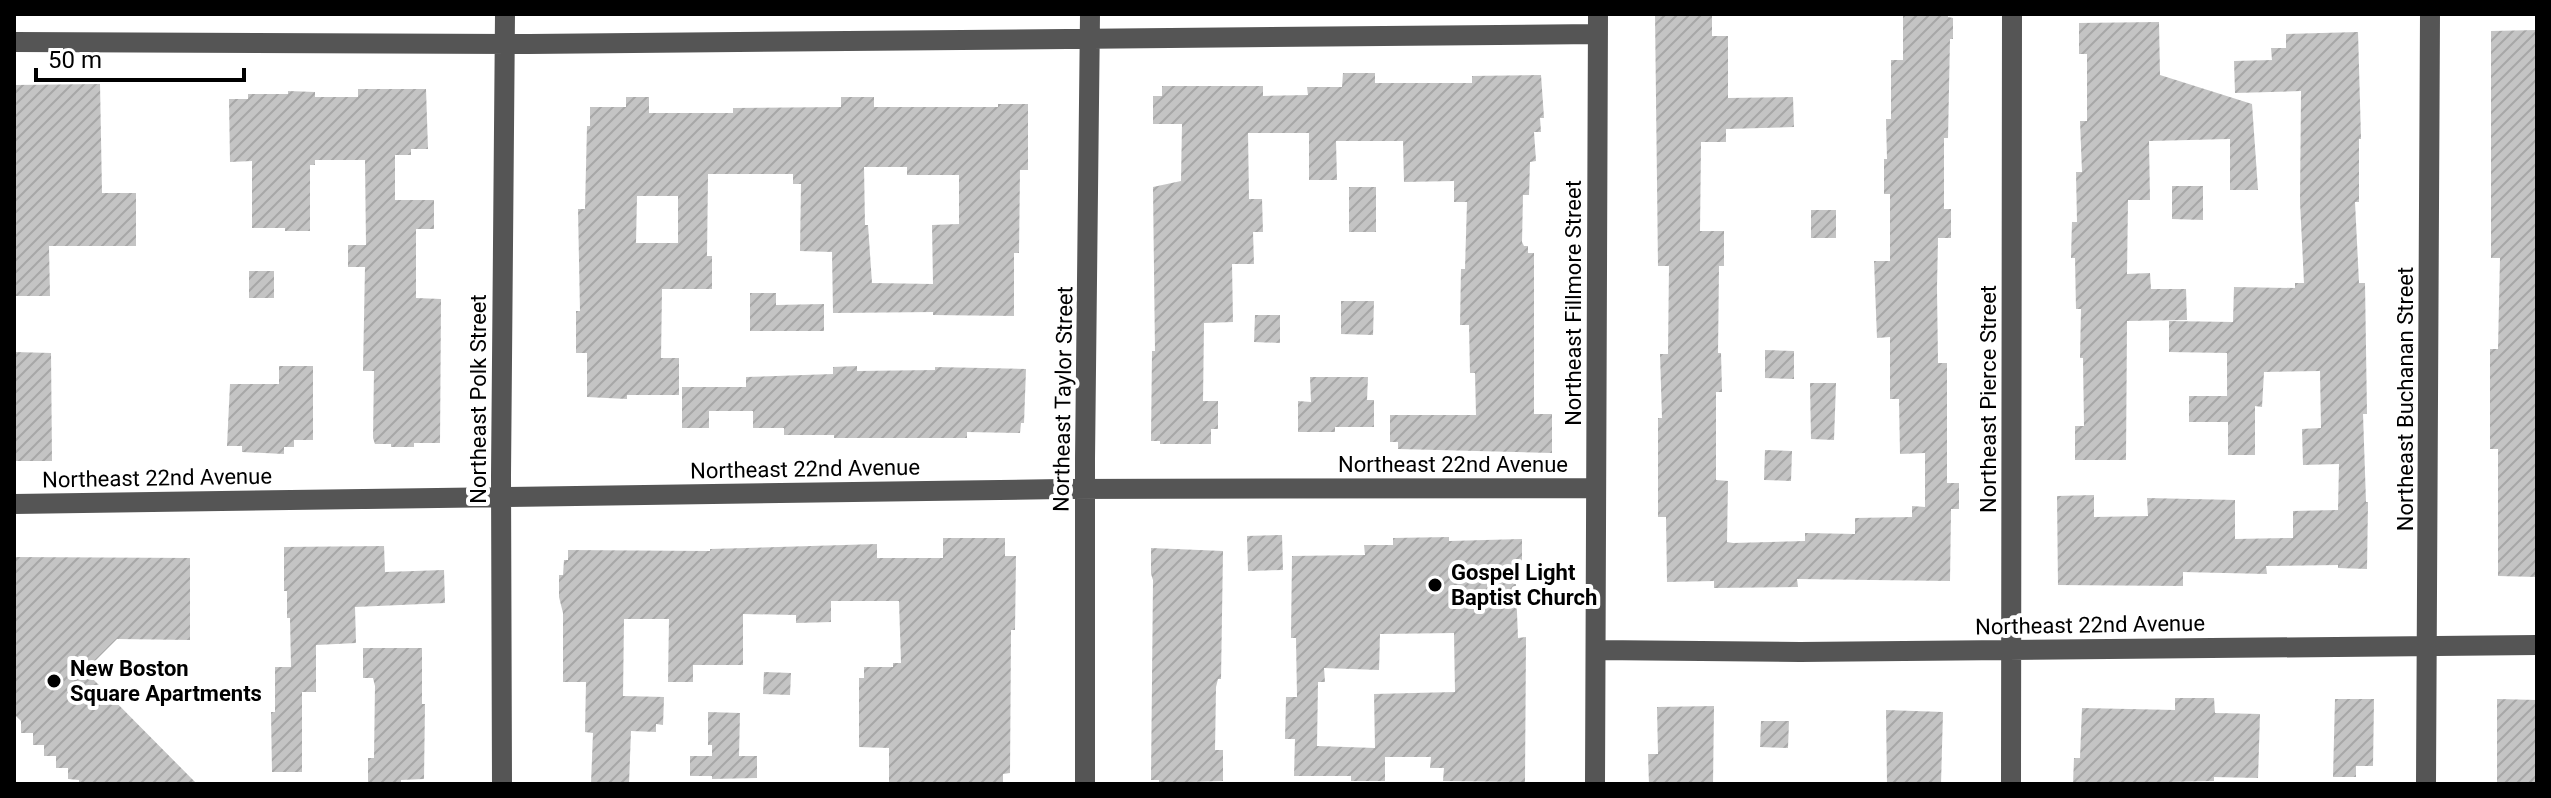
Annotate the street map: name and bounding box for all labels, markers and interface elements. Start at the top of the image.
scale bar [36,32,244,82]
text: 50 m [48,46,102,74]
street label: Northeast Fillmore Street [1561,180,1586,426]
street label: Northeast Buchanan Street [2393,267,2418,531]
street label: Northeast Pierce Street [1976,285,2001,513]
street label: Northeast Taylor Street [1049,286,1077,512]
street label: Northeast Polk Street [466,294,491,504]
street label: Northeast 22nd Avenue [1338,452,1568,477]
street label: Northeast 22nd Avenue [690,454,920,484]
street label: Northeast 22nd Avenue [42,463,272,493]
place label: Gospel Light Baptist Church [1451,560,1597,610]
marker: Gospel Light Baptist Church [1426,576,1444,594]
street label: Northeast 22nd Avenue [1975,610,2205,640]
place label: New Boston Square Apartments [70,656,262,706]
marker: New Boston Square Apartments [45,672,63,690]

